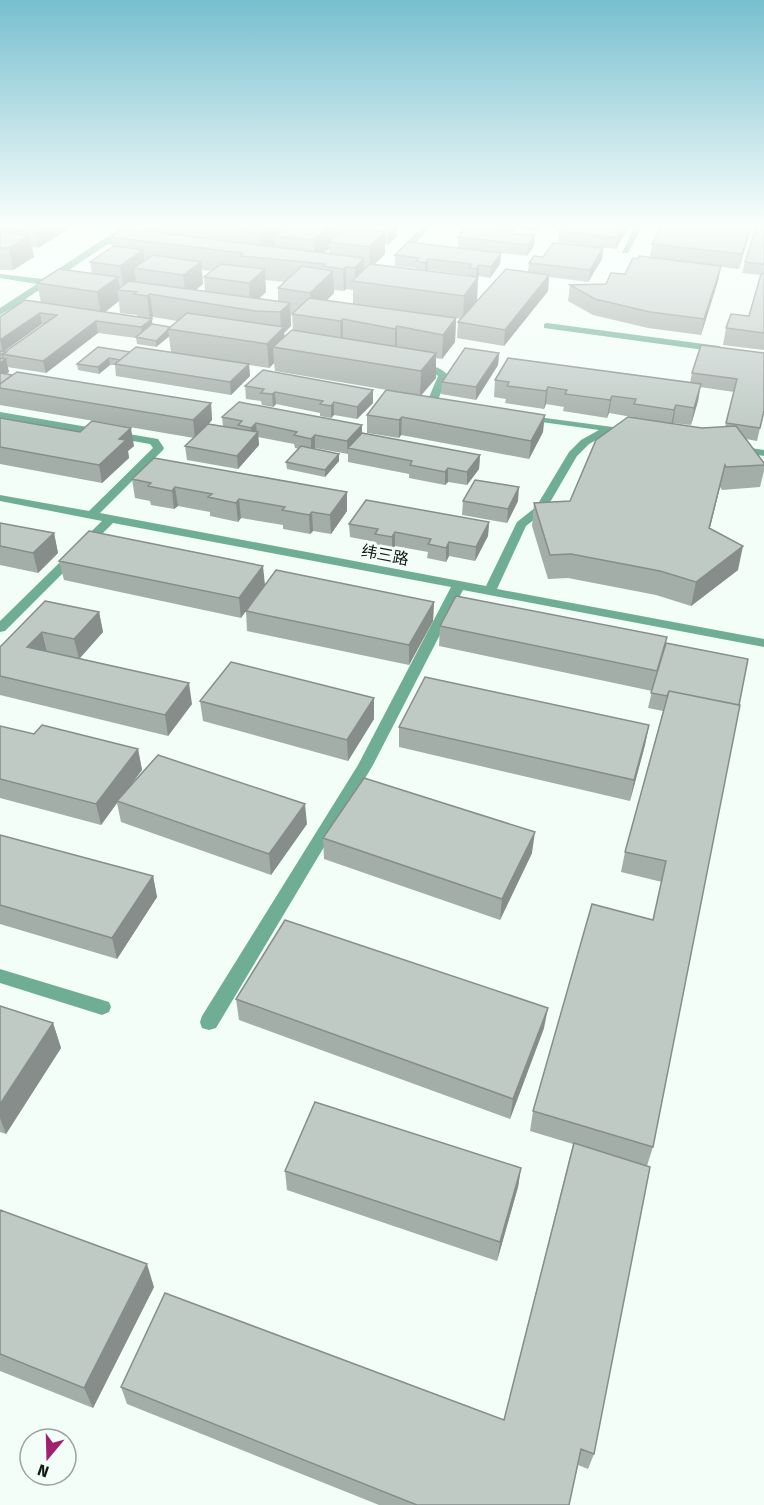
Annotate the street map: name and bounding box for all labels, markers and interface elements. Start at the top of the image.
street label: 纬三路 [360,541,410,569]
north arrow [18,1427,78,1487]
text: N [35,1460,51,1481]

